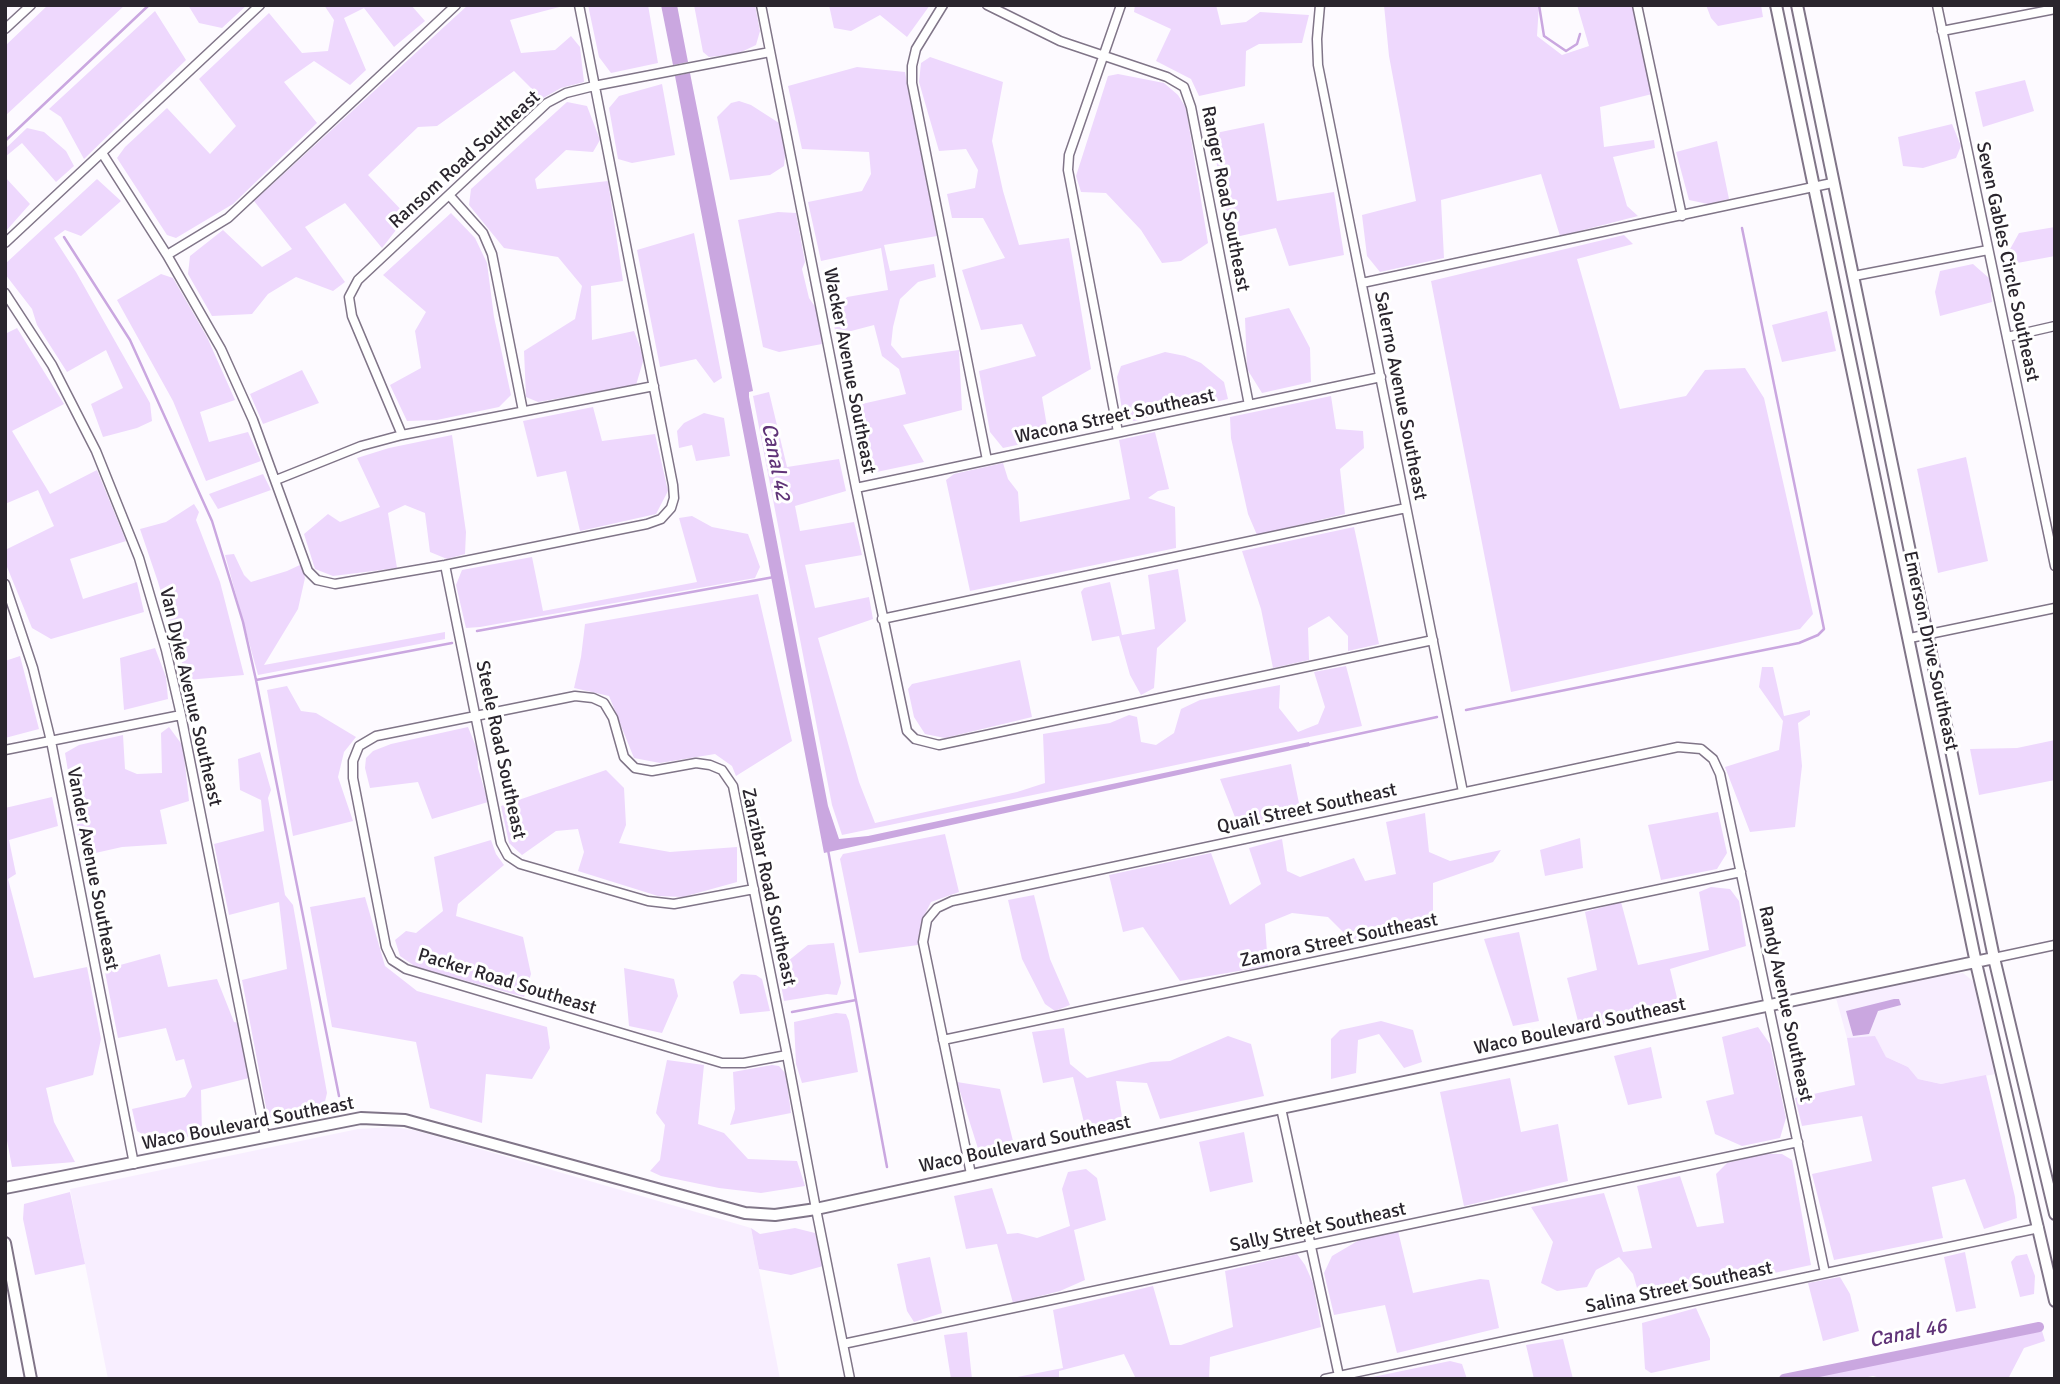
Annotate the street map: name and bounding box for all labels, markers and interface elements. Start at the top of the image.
street label: Ransom Road Southeast [385,86,545,234]
street label: Ranger Road Southeast [1196,104,1254,294]
street label: Seven Gables Circle Southeast [1970,140,2044,384]
street label: Wacker Avenue Southeast [818,266,880,476]
street label: Salerno Avenue Southeast [1369,290,1431,502]
street label: Wacona Street Southeast [1013,385,1217,449]
water label: Canal 42 [755,421,795,503]
street label: Emerson Drive Southeast [1898,549,1962,753]
street label: Van Dyke Avenue Southeast [154,585,226,809]
street label: Steele Road Southeast [470,659,530,841]
street label: Vander Avenue Southeast [61,765,123,973]
street label: Quail Street Southeast [1215,779,1399,839]
street label: Zanzibar Road Southeast [736,786,800,988]
street label: Randy Avenue Southeast [1753,904,1817,1104]
street label: Zamora Street Southeast [1238,909,1440,973]
street label: Packer Road Southeast [415,944,599,1020]
street label: Waco Boulevard Southeast [1472,993,1688,1061]
street label: Waco Boulevard Southeast [140,1092,356,1156]
street label: Waco Boulevard Southeast [917,1111,1133,1179]
street label: Sally Street Southeast [1228,1198,1408,1258]
street label: Salina Street Southeast [1583,1257,1775,1319]
water label: Canal 46 [1867,1314,1949,1354]

